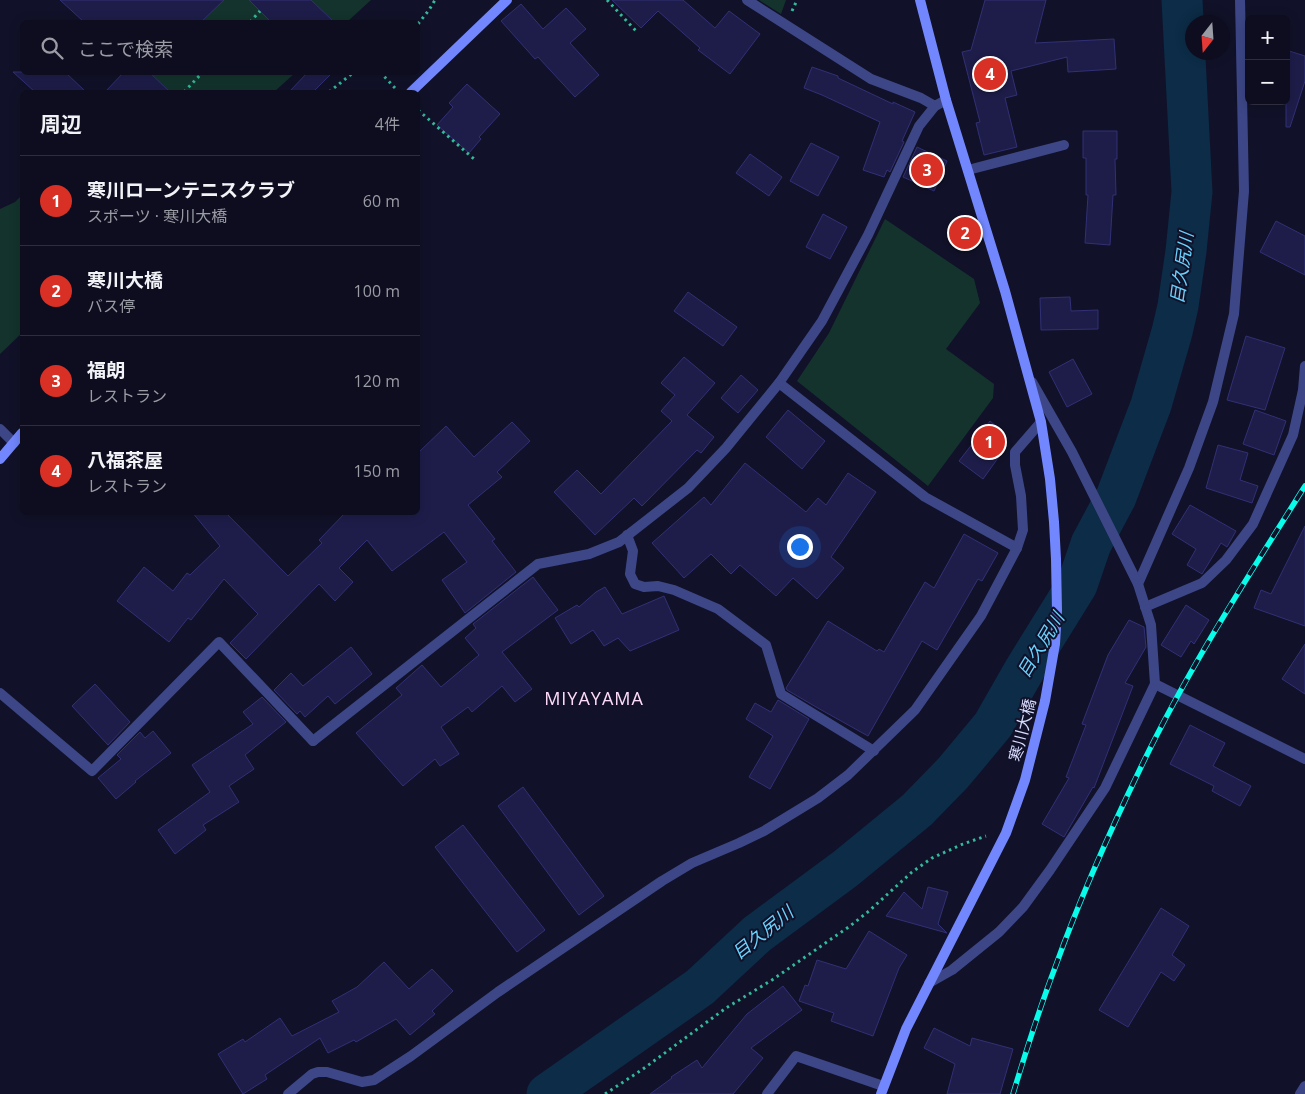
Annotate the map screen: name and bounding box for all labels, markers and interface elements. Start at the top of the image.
north arrow [1185,15,1230,60]
map controls [1245,15,1290,105]
button: + [1245,15,1290,60]
search box [20,20,420,75]
icon: search [38,34,66,62]
text: ここで検索 [78,36,173,62]
pin: 4 [974,55,1006,93]
button: − [1245,60,1290,105]
text: 周辺 [40,110,82,138]
text: 4件 [375,113,400,135]
pin: 3 [911,151,943,189]
text: 寒川ローンテニスクラブ [87,177,295,203]
text: 1 [51,190,61,212]
text: 60 m [363,190,400,212]
text: スポーツ · 寒川大橋 [87,205,227,227]
pin: 2 [949,214,981,252]
water label: 目久尻川 [1164,229,1198,305]
text: 寒川大橋 [87,267,163,293]
text: 2 [51,280,61,302]
text: 100 m [354,280,400,302]
text: バス停 [87,295,135,317]
text: 福朗 [87,357,125,383]
text: 3 [51,370,61,392]
text: 120 m [354,370,400,392]
text: レストラン [87,385,167,407]
pin: 1 [973,423,1005,461]
text: 八福茶屋 [87,447,163,473]
text: 4 [51,460,61,482]
text: 150 m [354,460,400,482]
text: レストラン [87,475,167,497]
your location [787,534,813,560]
water label: 目久尻川 [1011,606,1070,682]
district label: MIYAYAMA [544,686,644,710]
street label: 寒川大橋 [1004,696,1040,764]
water label: 目久尻川 [727,899,799,964]

